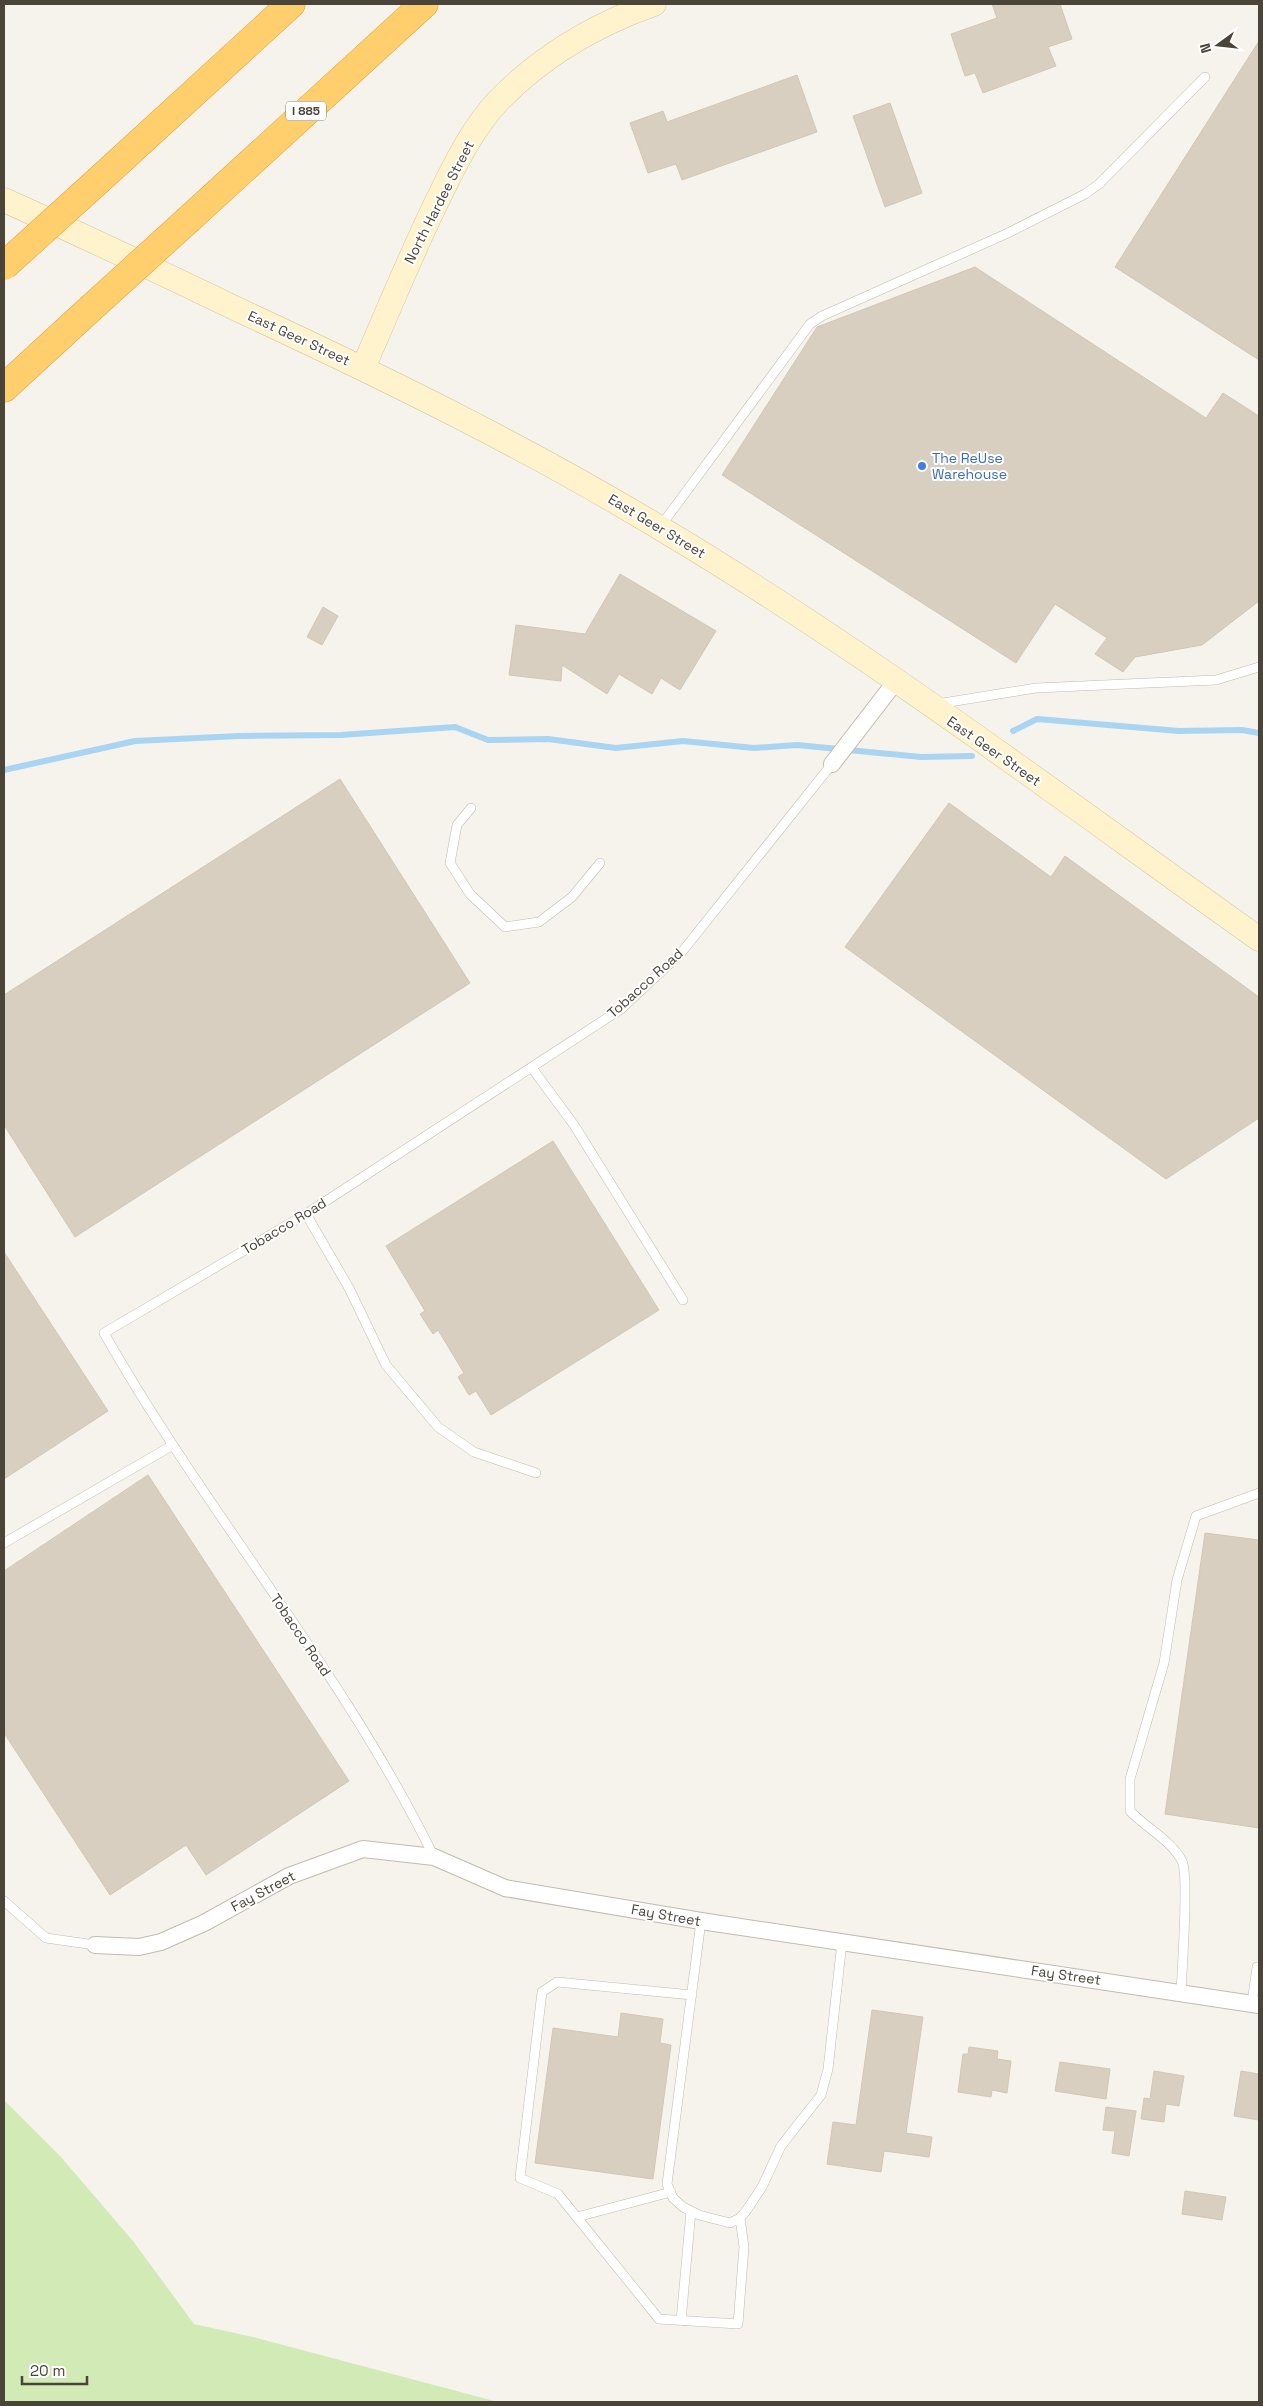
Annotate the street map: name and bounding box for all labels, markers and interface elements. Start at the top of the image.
north arrow [1193,20,1243,70]
text: N [1196,41,1215,55]
road number: I 885 [286,102,326,120]
street label: North Hardee Street [400,137,478,267]
street label: East Geer Street [245,306,353,370]
place label: The ReUse Warehouse [932,449,1007,483]
marker: The ReUse Warehouse [916,460,928,472]
street label: East Geer Street [605,490,709,562]
street label: East Geer Street [944,712,1044,790]
street label: Tobacco Road [603,944,687,1022]
street label: Tobacco Road [238,1194,330,1258]
street label: Tobacco Road [267,1590,335,1680]
street label: Fay Street [228,1867,298,1915]
street label: Fay Street [630,1900,702,1930]
street label: Fay Street [1030,1961,1102,1989]
scale bar [22,2354,88,2386]
text: 20 m [30,2361,65,2380]

